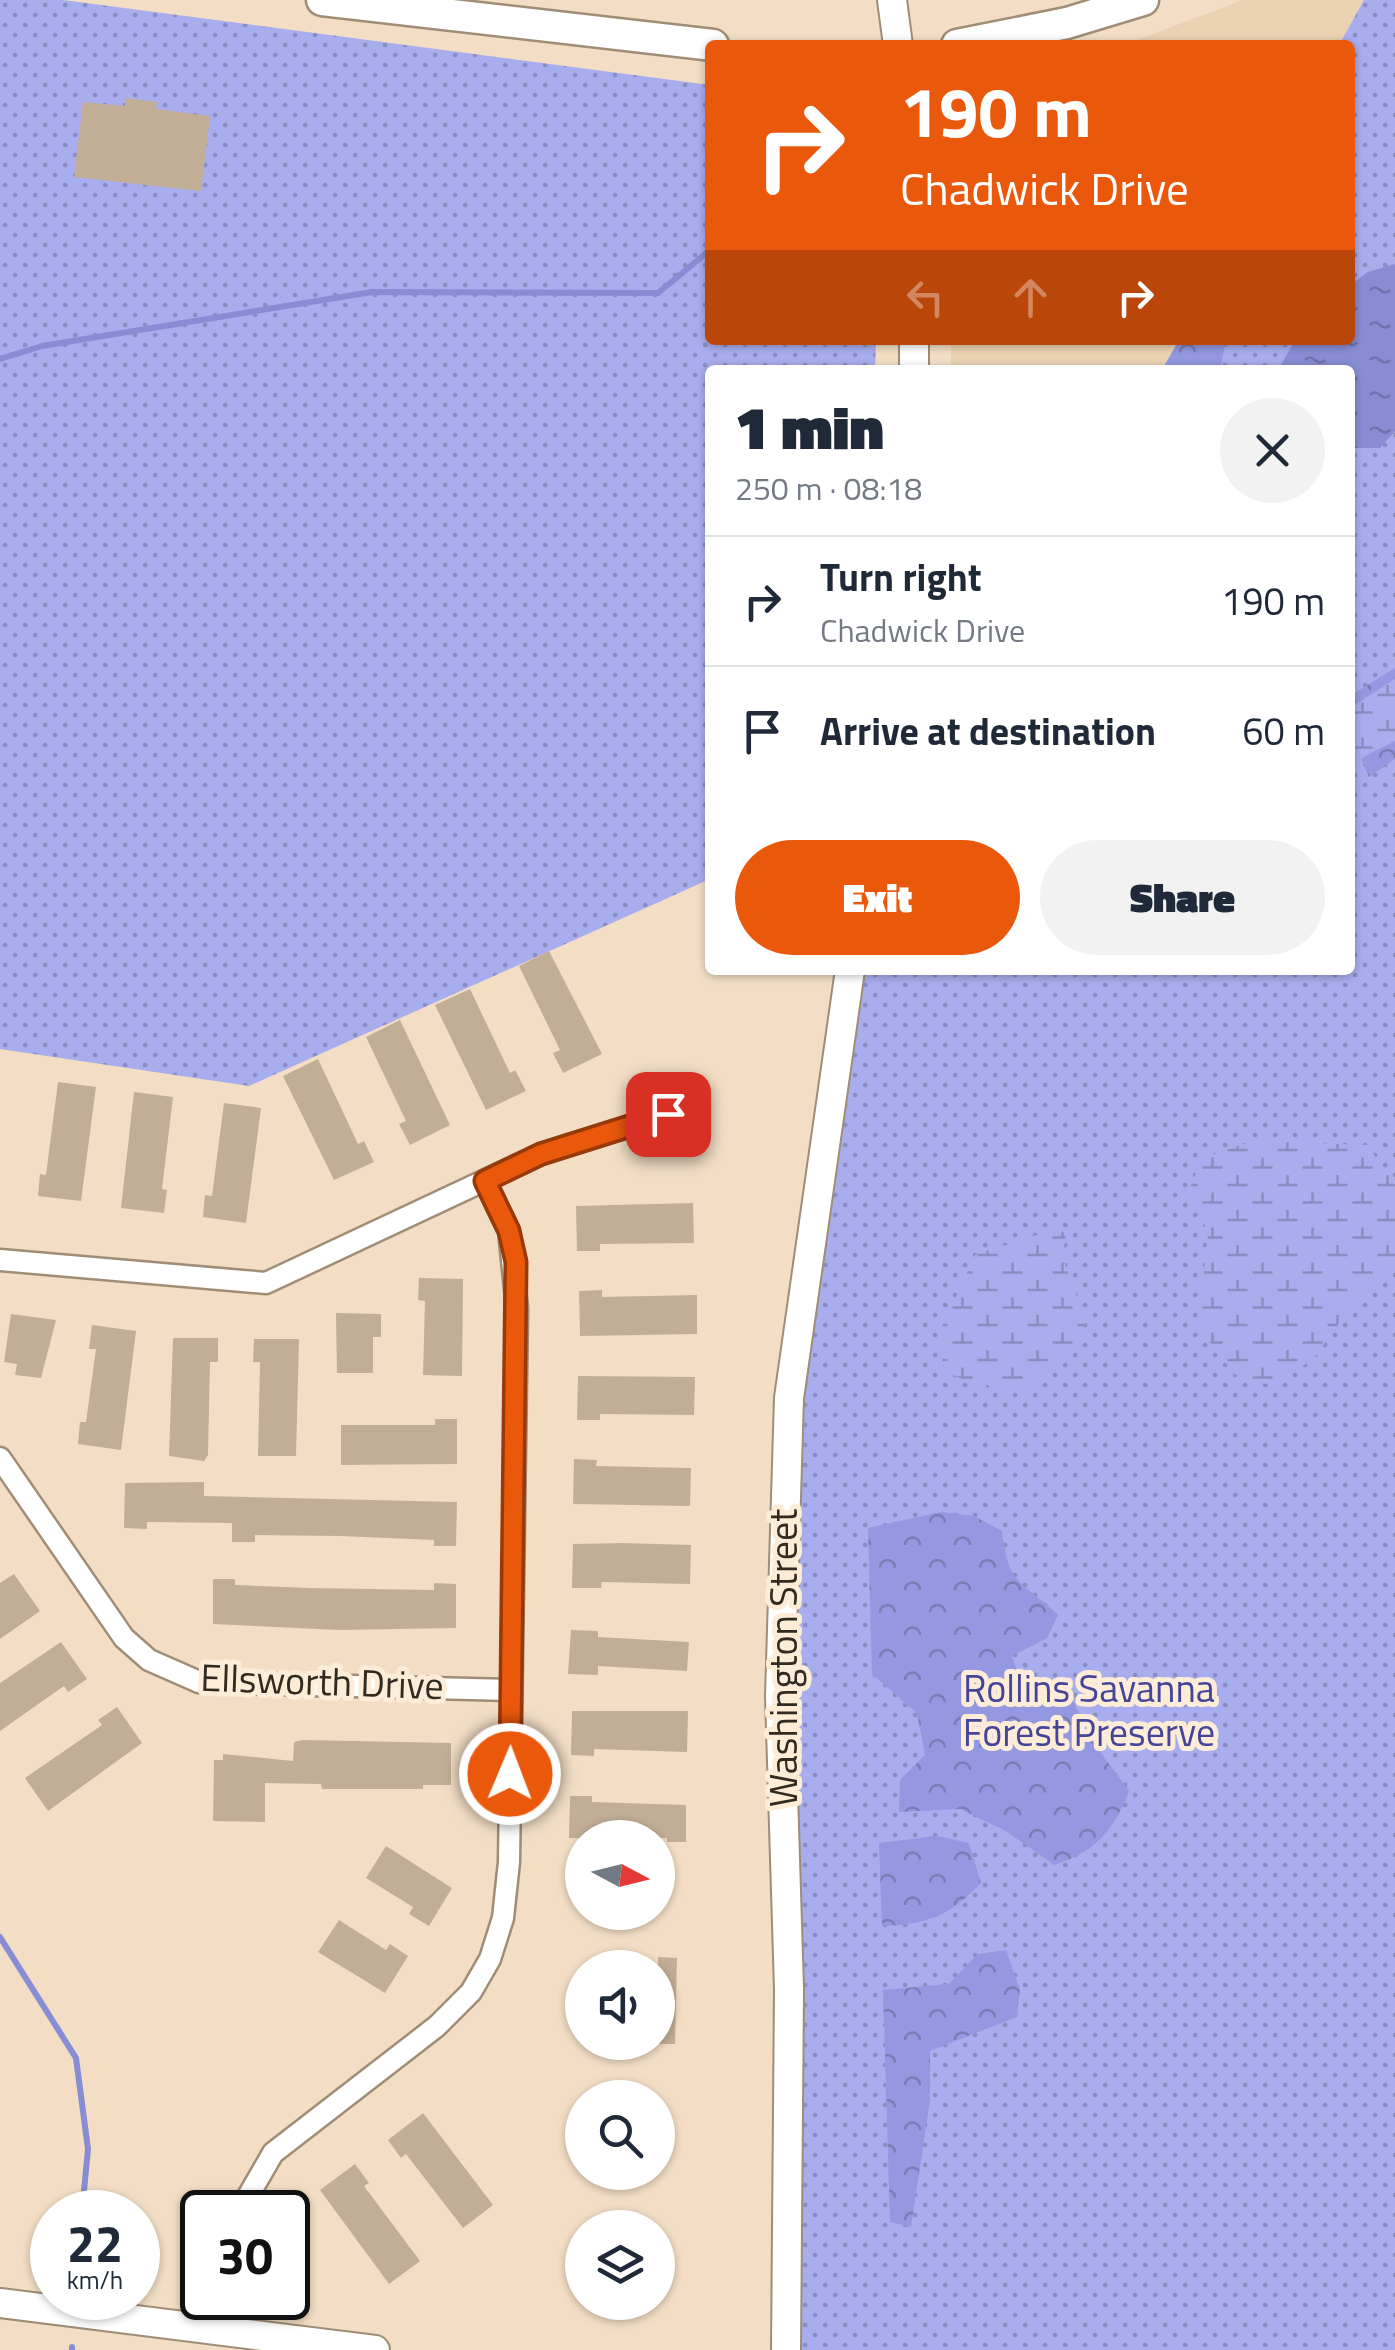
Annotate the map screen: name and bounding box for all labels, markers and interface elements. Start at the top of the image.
text: 190 m [900,58,1092,164]
icon: right [735,80,865,210]
text: Chadwick Drive [900,154,1189,222]
icon: left [898,270,953,325]
icon: ahead [1003,270,1058,325]
icon: right [1108,270,1163,325]
text: 1 min [735,381,884,472]
button: close [1220,398,1325,503]
text: 250 m · 08:18 [735,464,922,512]
text: Turn right [820,548,982,606]
text: 190 m [1221,572,1325,630]
icon: right [735,574,790,629]
text: Chadwick Drive [820,606,1025,654]
text: Arrive at destination [820,702,1156,760]
text: 60 m [1242,702,1325,760]
icon: arrive [735,704,790,759]
button: Exit [735,840,1020,955]
button: Share [1040,840,1325,955]
pin [626,1072,711,1157]
icon: arrive [641,1087,696,1142]
street label: Washington Street [754,1509,812,1807]
street label: Ellsworth Drive [199,1648,445,1714]
park label: Rollins Savanna Forest Preserve [963,1659,1215,1761]
position arrow [458,1722,562,1826]
north arrow [565,1820,675,1930]
map controls [565,1820,675,2320]
button: sound [565,1950,675,2060]
button: search [565,2080,675,2190]
speed limit sign: 30 [180,2190,310,2320]
text: 22 [67,2205,123,2281]
button: layers [565,2210,675,2320]
text: km/h [67,2261,123,2299]

